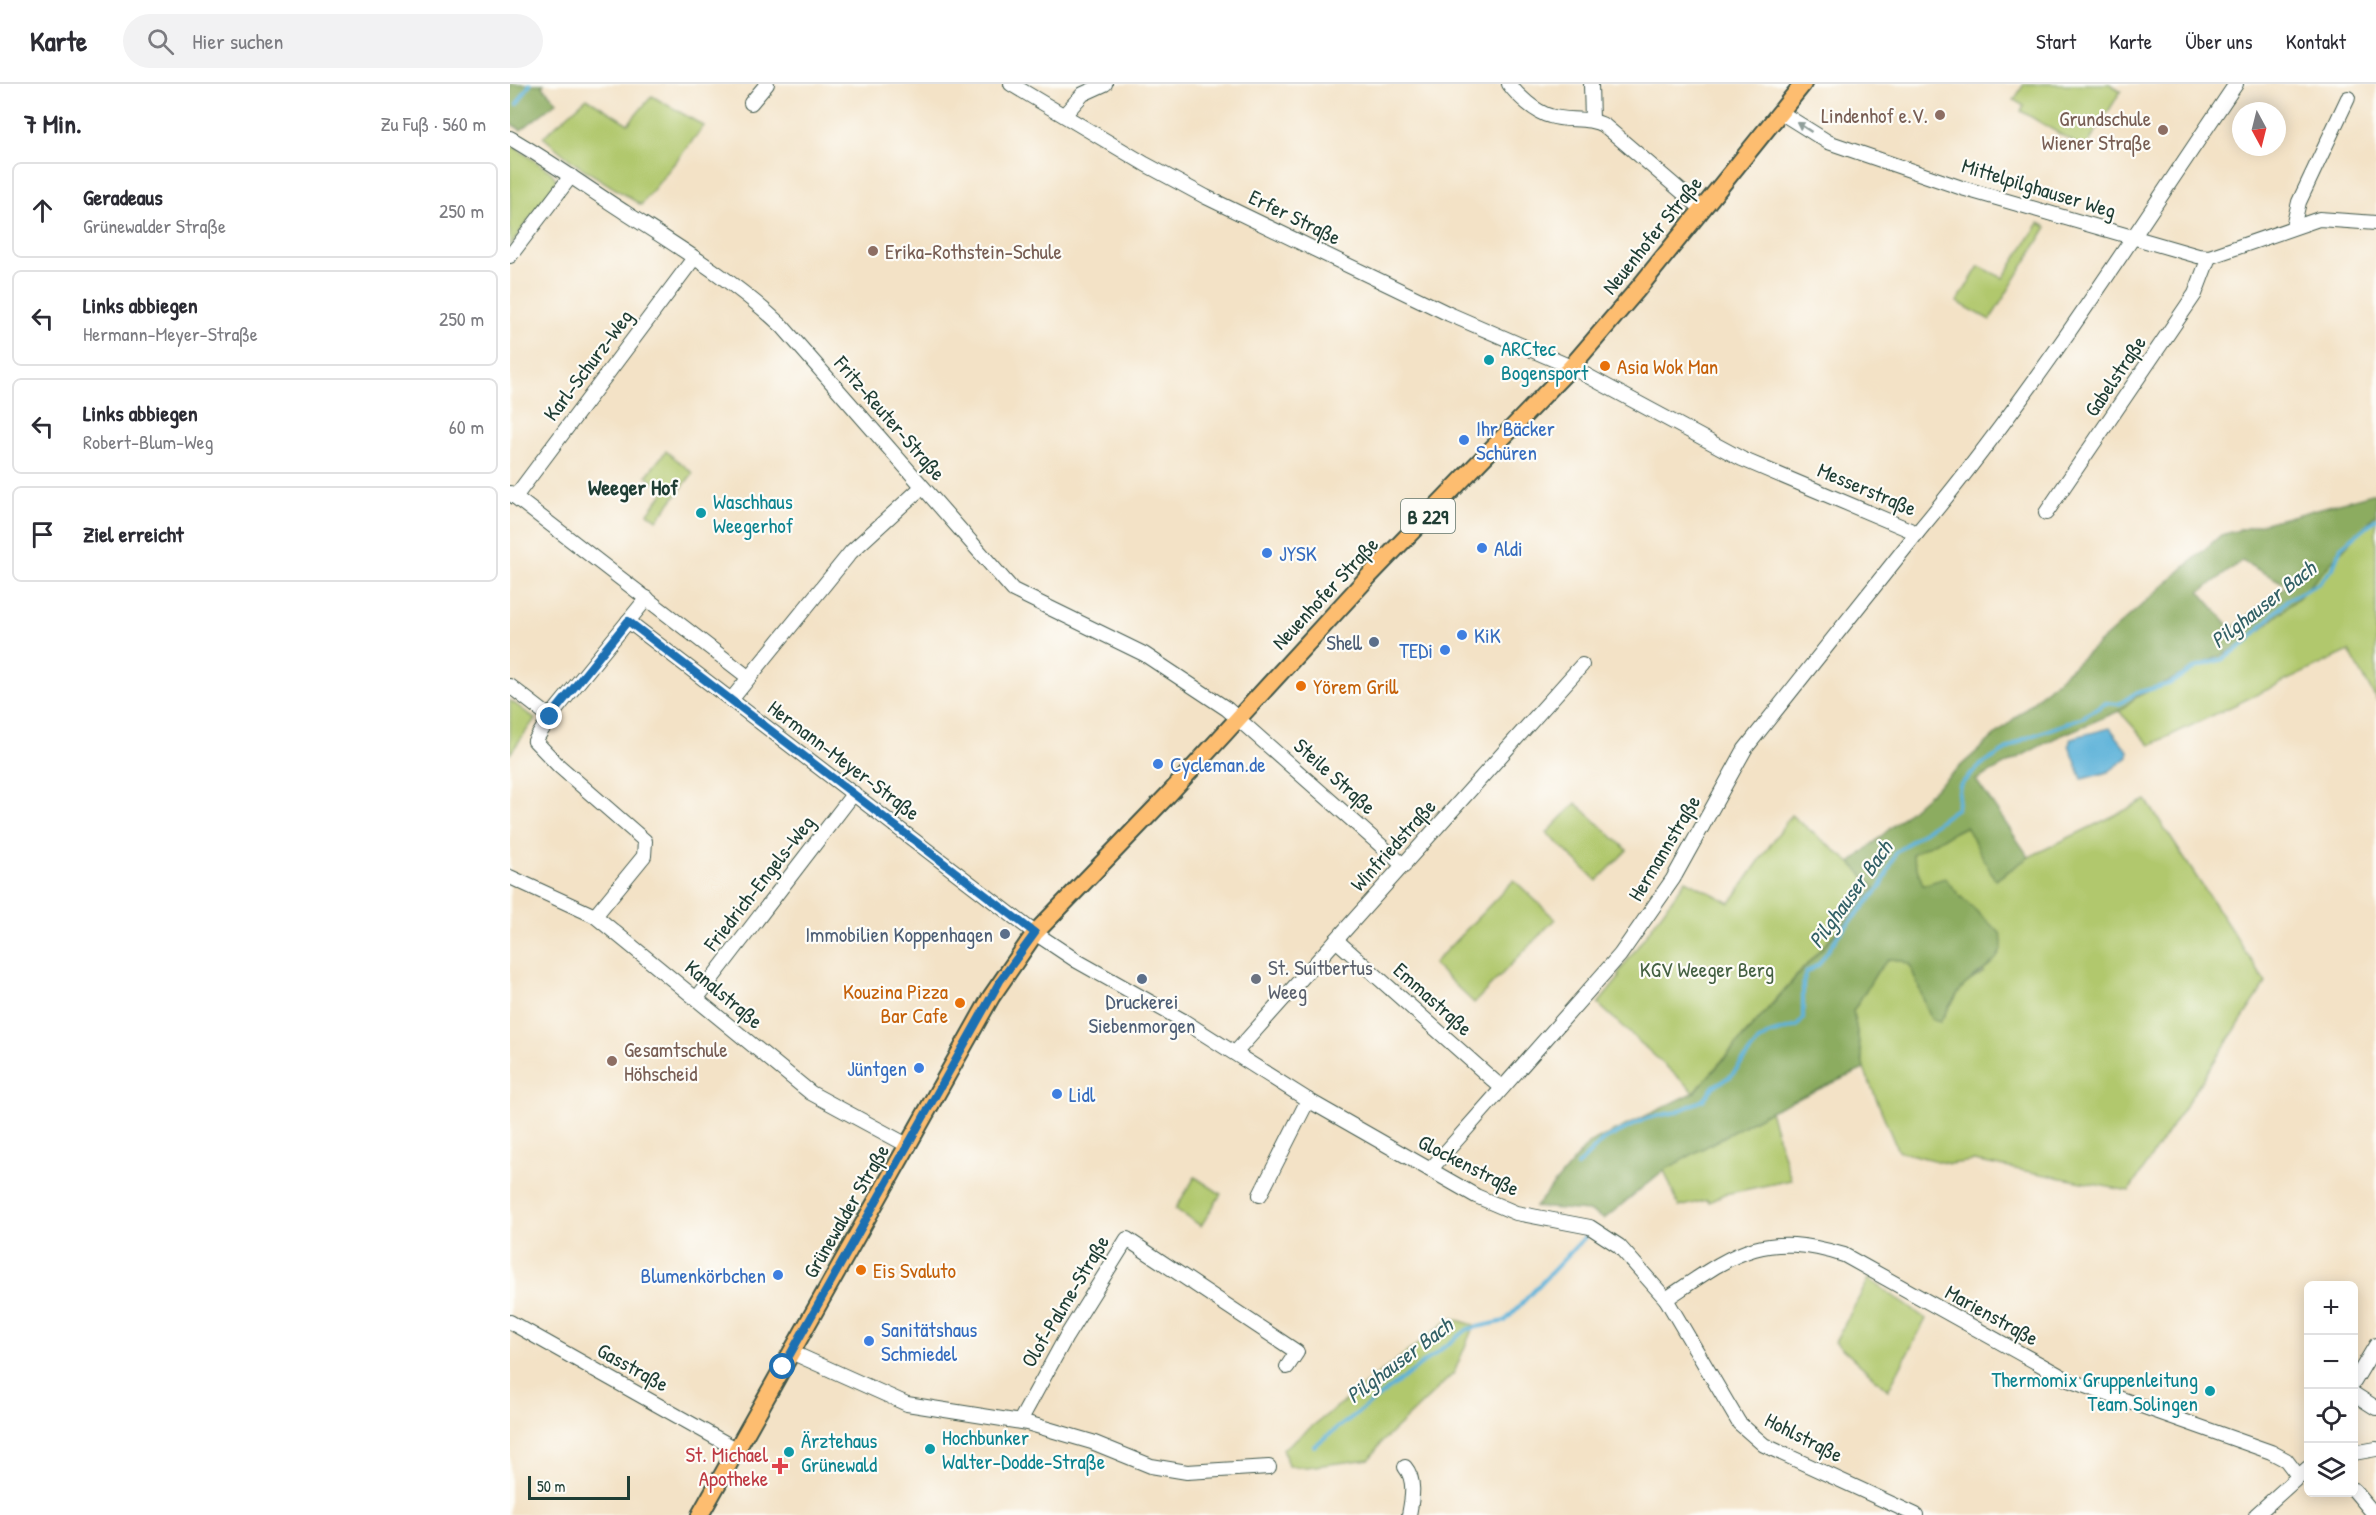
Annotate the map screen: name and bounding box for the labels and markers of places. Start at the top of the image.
place label: Lindenhof e.V. [1821,101,1928,130]
place label: Grundschule Wiener Straße [2042,104,2151,157]
marker: Lindenhof e.V. [1933,108,1947,122]
marker: Grundschule Wiener Straße [2156,123,2170,137]
place label: Erika-Rothstein-Schule [885,237,1062,266]
marker: Erika-Rothstein-Schule [866,244,880,258]
place label: ARCtec Bogensport [1501,334,1589,387]
place label: Asia Wok Man [1617,352,1718,381]
marker: ARCtec Bogensport [1482,353,1496,367]
marker: Asia Wok Man [1598,359,1612,373]
place label: Ihr Bäcker Schüren [1476,414,1555,467]
marker: Ihr Bäcker Schüren [1457,433,1471,447]
place label: Waschhaus Weegerhof [713,487,794,540]
marker: Waschhaus Weegerhof [694,506,708,520]
place label: Aldi [1494,534,1523,563]
place label: JYSK [1279,539,1317,568]
marker: Aldi [1475,541,1489,555]
marker: JYSK [1260,546,1274,560]
place label: KiK [1474,621,1501,650]
place label: Shell [1326,628,1363,657]
marker: KiK [1455,628,1469,642]
marker: Shell [1367,635,1381,649]
place label: TEDi [1399,636,1433,665]
marker: TEDi [1438,643,1452,657]
place label: Yörem Grill [1313,672,1399,701]
marker: Yörem Grill [1294,679,1308,693]
place label: Cycleman.de [1170,750,1266,779]
marker: Cycleman.de [1151,757,1165,771]
place label: Immobilien Koppenhagen [805,920,993,949]
marker: Immobilien Koppenhagen [998,927,1012,941]
place label: St. Suitbertus Weeg [1268,953,1373,1006]
marker: Druckerei Siebenmorgen [1135,972,1149,986]
marker: St. Suitbertus Weeg [1249,972,1263,986]
place label: Kouzina Pizza Bar Cafe [843,977,948,1030]
place label: Druckerei Siebenmorgen [1088,987,1196,1040]
marker: Kouzina Pizza Bar Cafe [953,996,967,1010]
place label: Gesamtschule Höhscheid [624,1035,728,1088]
marker: Gesamtschule Höhscheid [605,1054,619,1068]
place label: Jüntgen [847,1054,907,1083]
marker: Jüntgen [912,1061,926,1075]
place label: Lidl [1069,1080,1096,1109]
marker: Lidl [1050,1087,1064,1101]
place label: Eis Svaluto [873,1256,956,1285]
place label: Blumenkörbchen [641,1261,766,1290]
marker: Eis Svaluto [854,1263,868,1277]
marker: Blumenkörbchen [771,1268,785,1282]
place label: Sanitätshaus Schmiedel [881,1315,977,1368]
marker: Sanitätshaus Schmiedel [862,1334,876,1348]
place label: Thermomix Gruppenleitung Team Solingen [1991,1365,2198,1418]
marker: Thermomix Gruppenleitung Team Solingen [2203,1384,2217,1398]
place label: Hochbunker Walter-Dodde-Straße [942,1423,1105,1476]
place label: Ärztehaus Grünewald [801,1426,877,1479]
place label: St. Michael Apotheke [685,1440,768,1493]
marker: Hochbunker Walter-Dodde-Straße [923,1442,937,1456]
marker: Ärztehaus Grünewald [782,1445,796,1459]
marker: St. Michael Apotheke [773,1459,787,1473]

